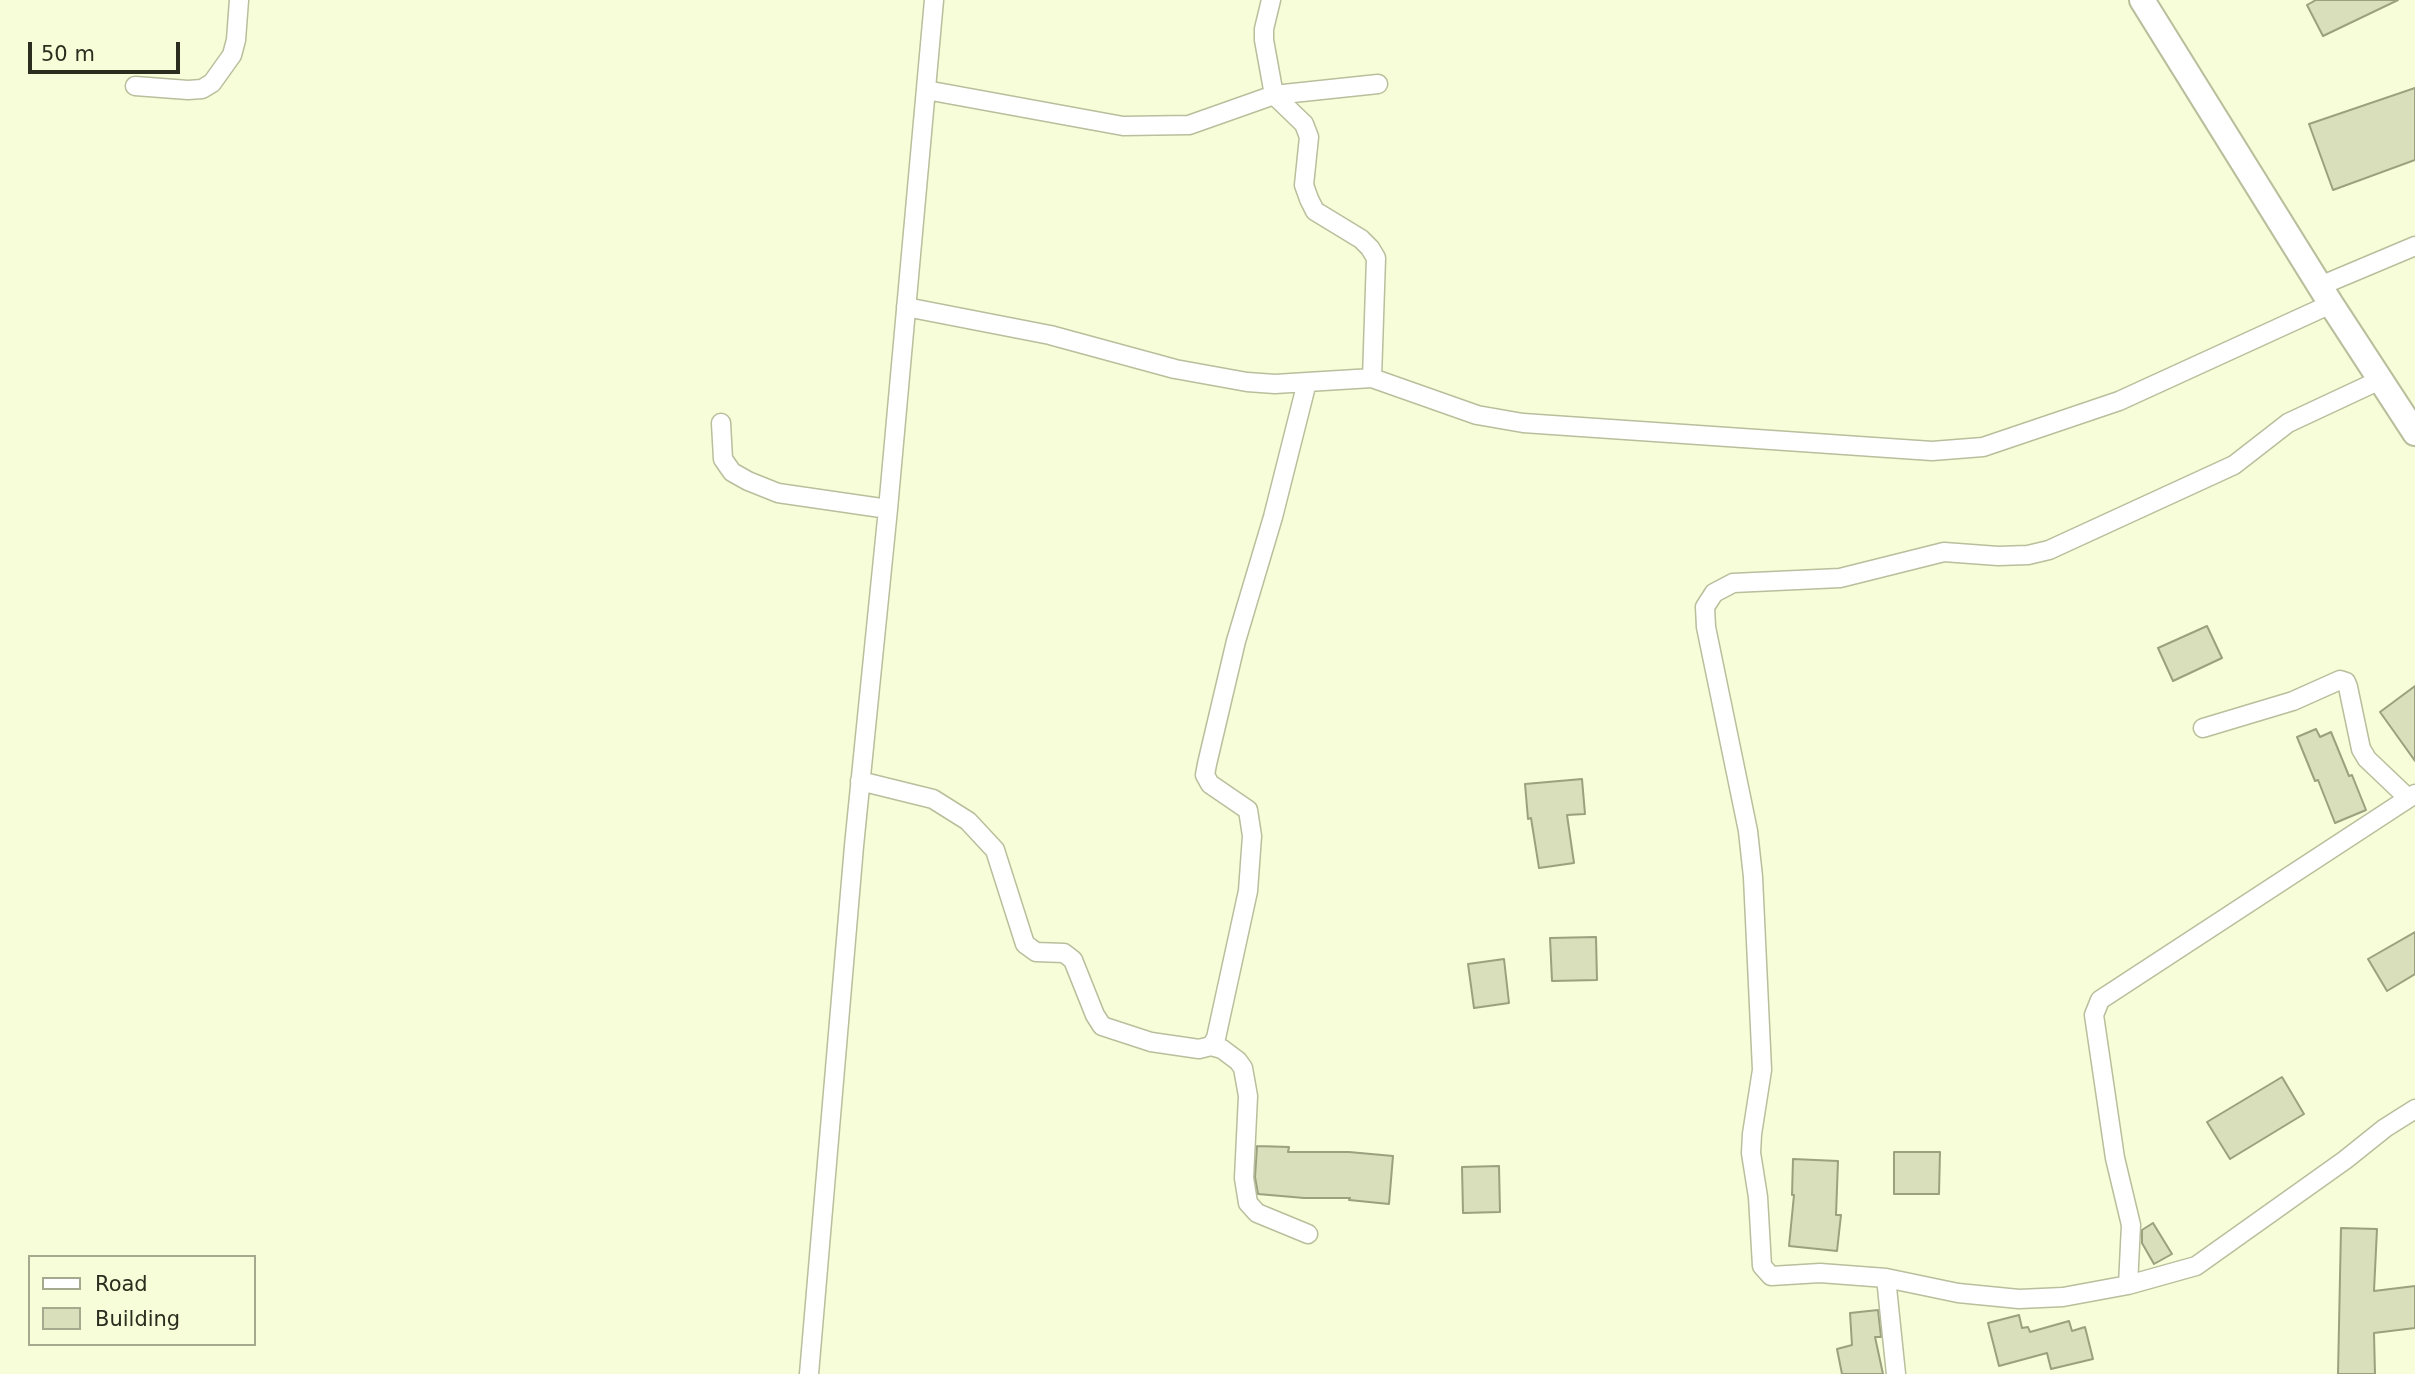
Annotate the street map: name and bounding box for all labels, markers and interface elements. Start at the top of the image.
scale bar [32,28,184,72]
text: 50 m [41,42,95,66]
legend [28,1255,256,1346]
text: Road [95,1272,148,1296]
text: Building [95,1307,180,1331]

